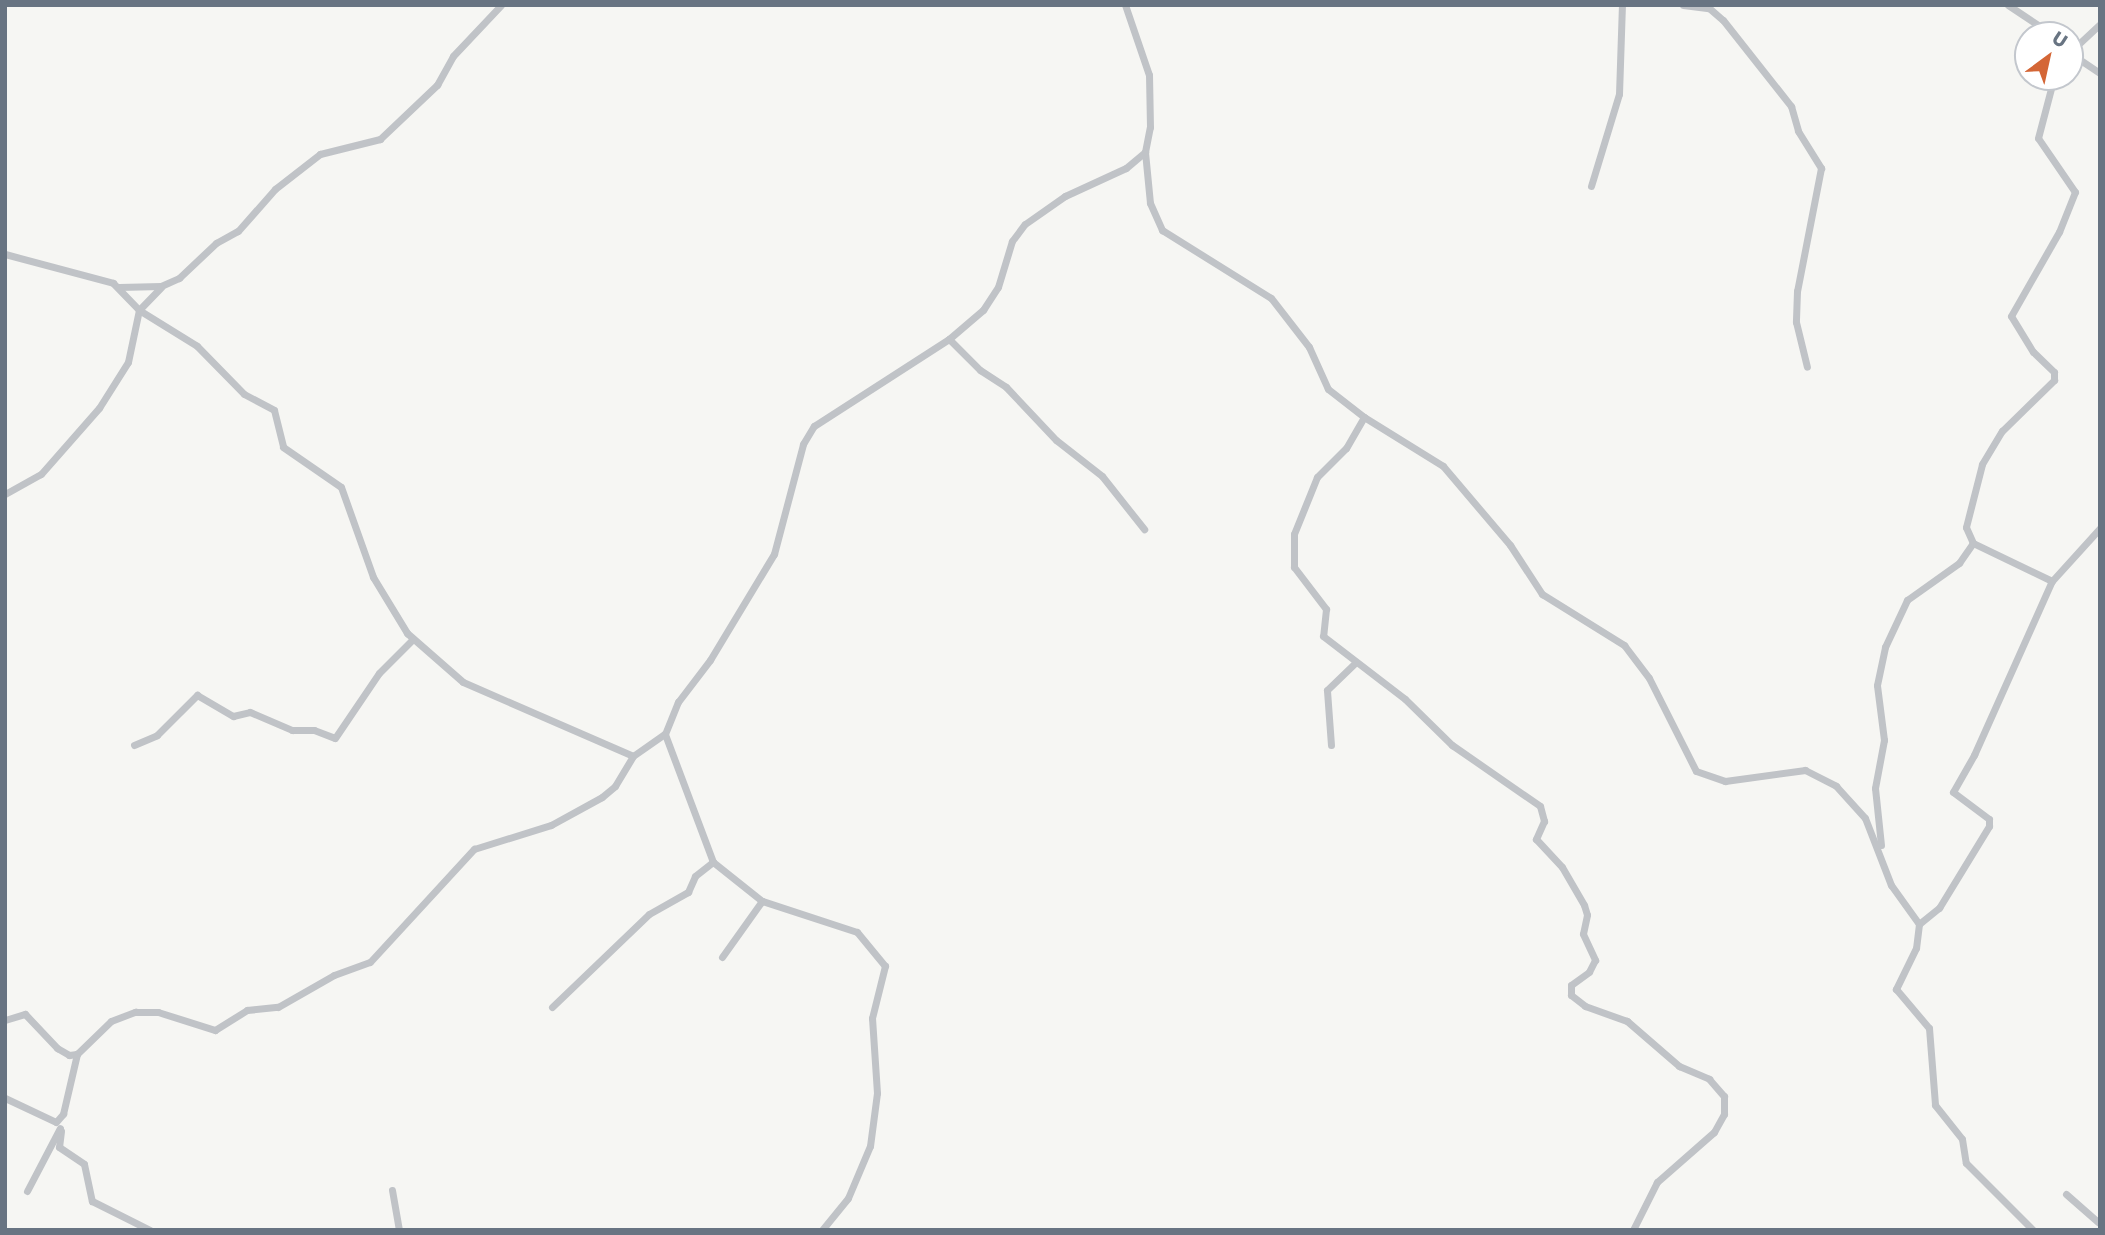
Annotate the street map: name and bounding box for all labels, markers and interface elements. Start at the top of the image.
north arrow [2014,21,2084,91]
text: U [2047,25,2073,55]

